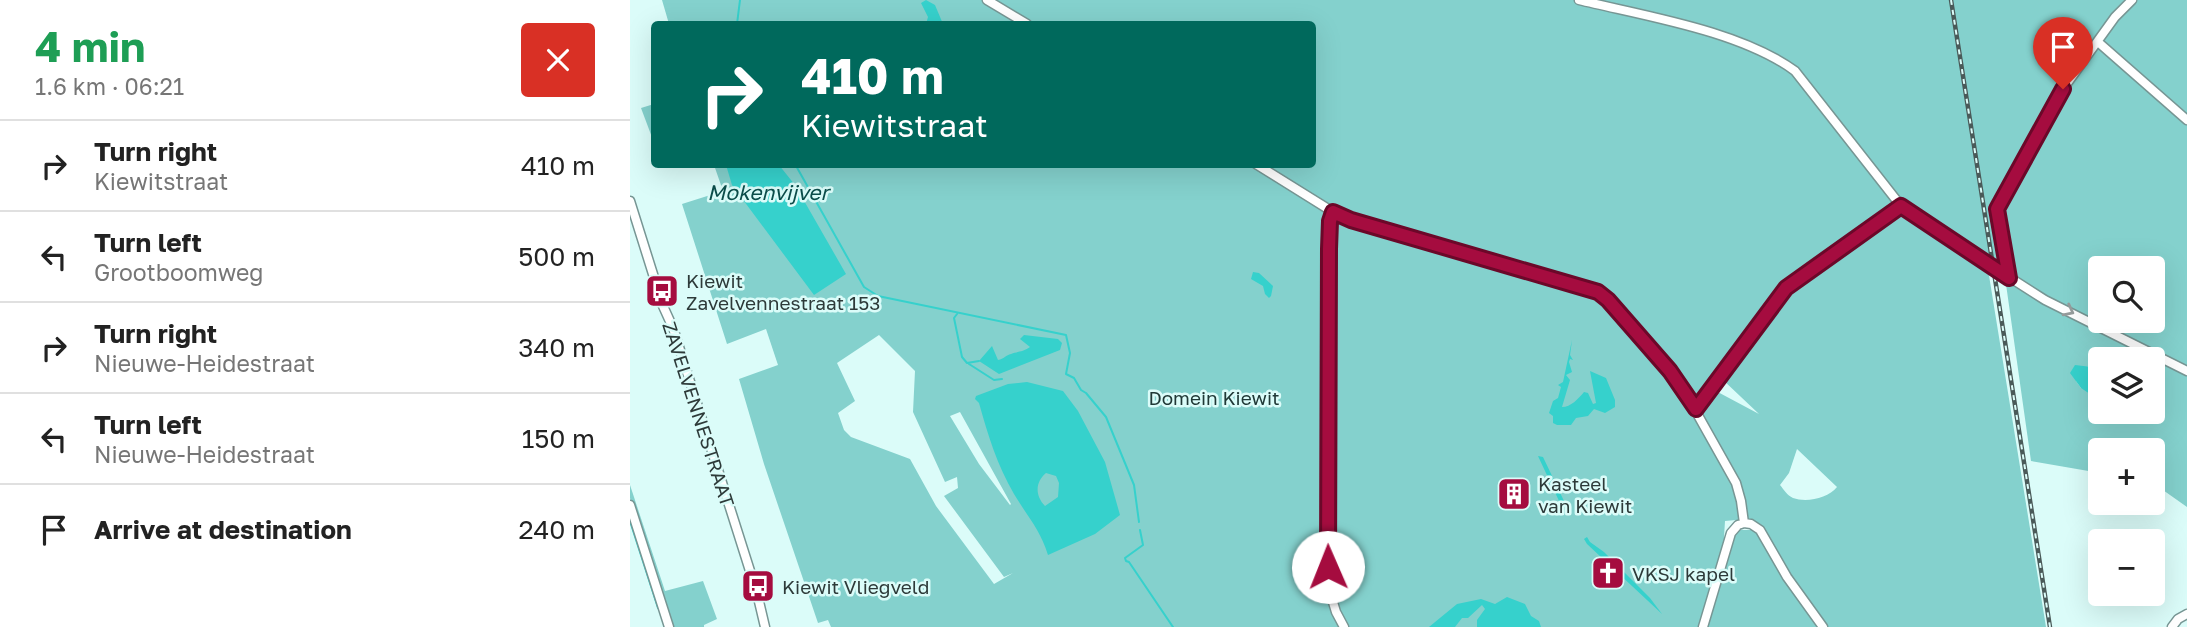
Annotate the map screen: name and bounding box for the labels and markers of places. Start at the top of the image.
pin [2033,17,2093,89]
place label: Kiewit Zavelvennestraat 153 [686,269,880,314]
bus stop icon: Kiewit Zavelvennestraat 153 [643,272,681,310]
place label: Kasteel van Kiewit [1538,472,1632,517]
building icon: Kasteel van Kiewit [1495,475,1533,513]
church icon: VKSJ kapel [1589,554,1627,592]
place label: VKSJ kapel [1632,562,1735,585]
bus stop icon: Kiewit Vliegveld [739,567,777,605]
place label: Kiewit Vliegveld [782,575,929,598]

